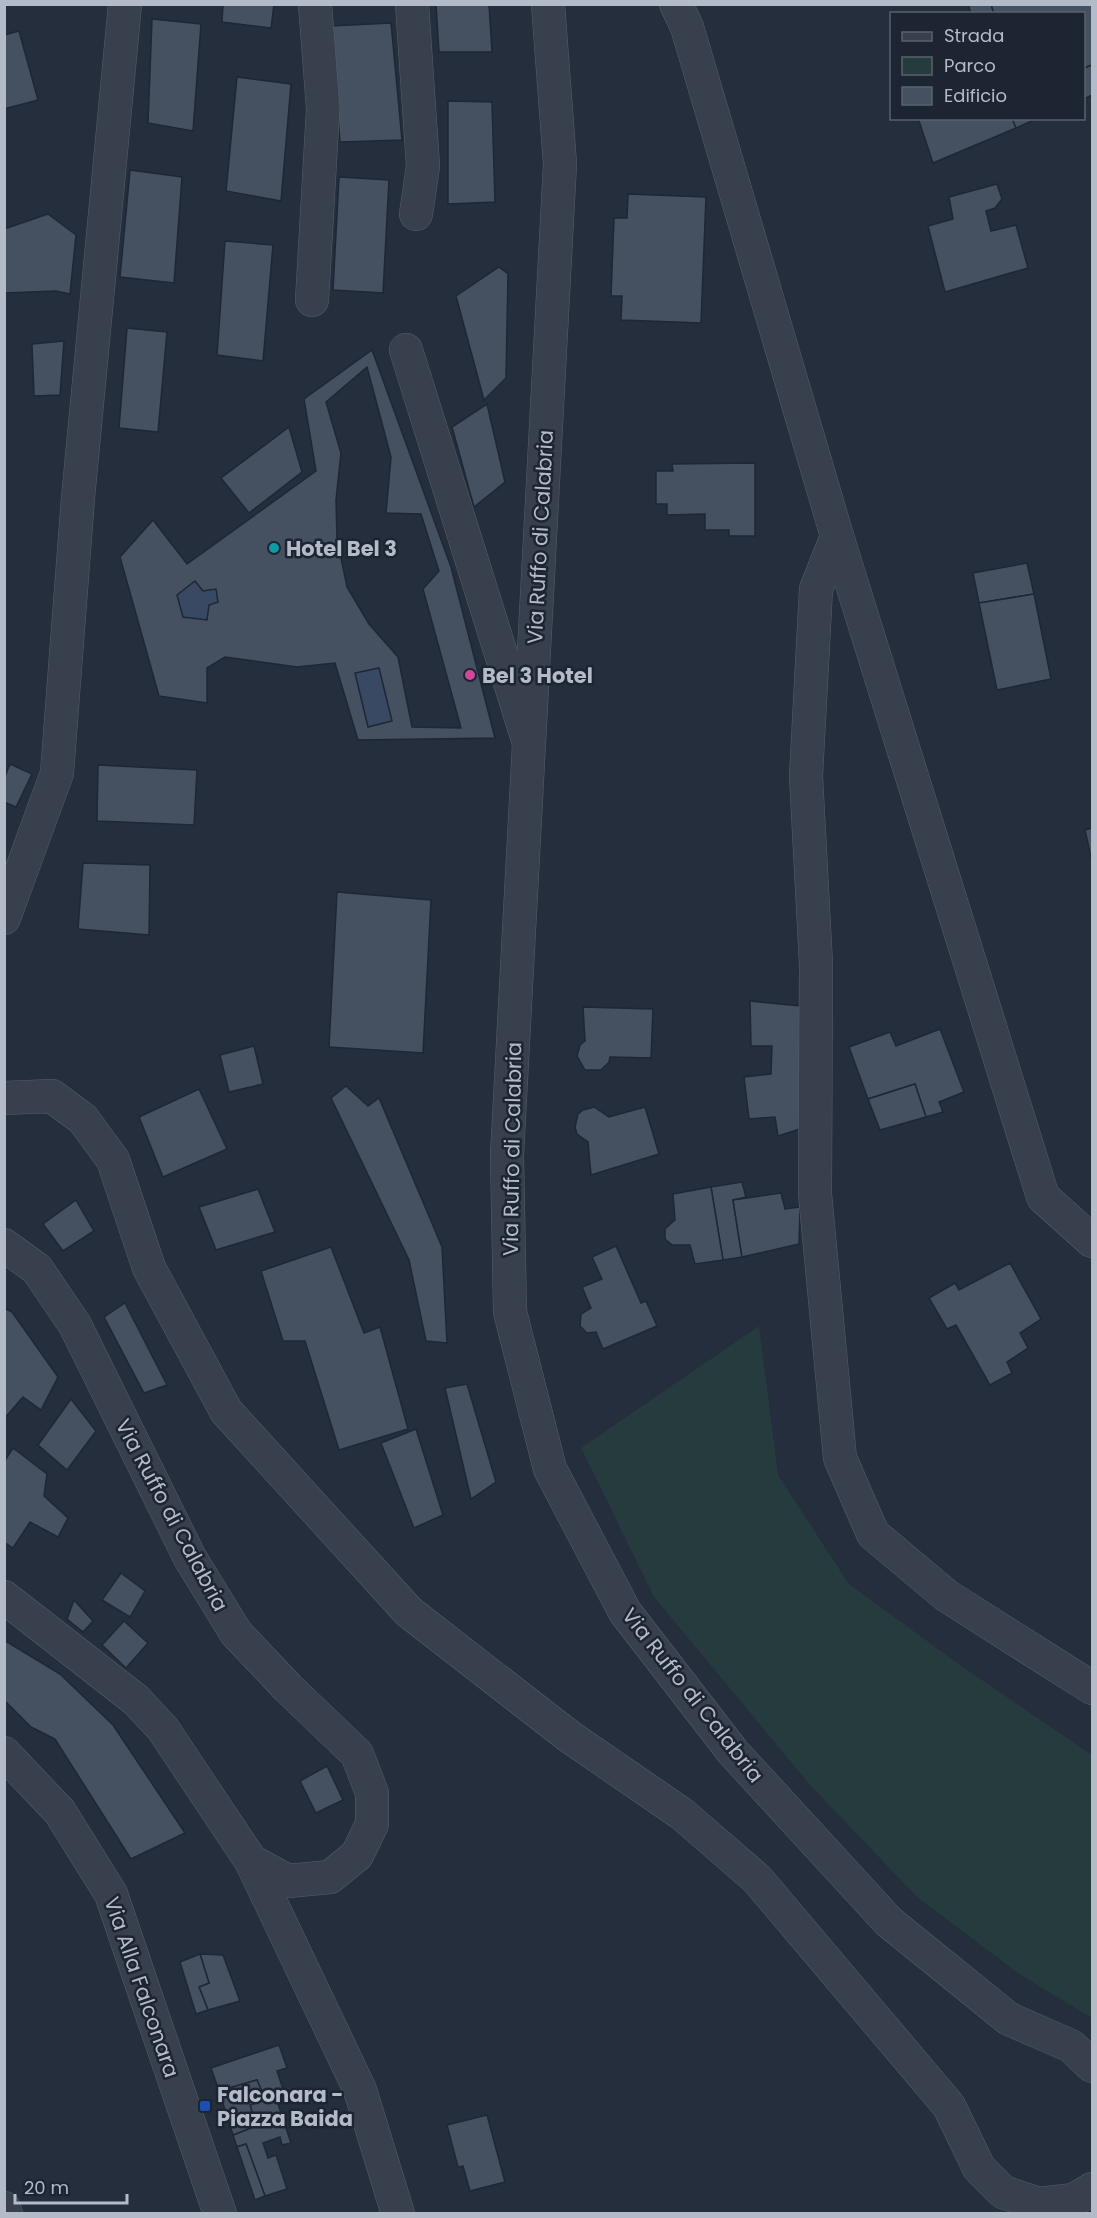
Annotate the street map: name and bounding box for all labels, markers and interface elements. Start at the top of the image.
legend [890,12,1085,120]
text: Strada [944,23,1004,48]
text: Parco [944,53,996,78]
text: Edificio [944,83,1007,108]
street label: Via Ruffo di Calabria [520,429,560,645]
place label: Hotel Bel 3 [286,534,397,563]
marker: Hotel Bel 3 [267,541,281,555]
place label: Bel 3 Hotel [482,661,593,690]
marker: Bel 3 Hotel [463,668,477,682]
street label: Via Ruffo di Calabria [496,1042,528,1256]
street label: Via Ruffo di Calabria [109,1414,235,1616]
street label: Via Ruffo di Calabria [616,1602,770,1788]
street label: Via Alla Falconara [97,1893,187,2081]
place label: Falconara - Piazza Baida [217,2080,353,2133]
marker: Falconara - Piazza Baida [198,2099,212,2113]
scale bar [15,2167,128,2205]
text: 20 m [24,2175,69,2200]

